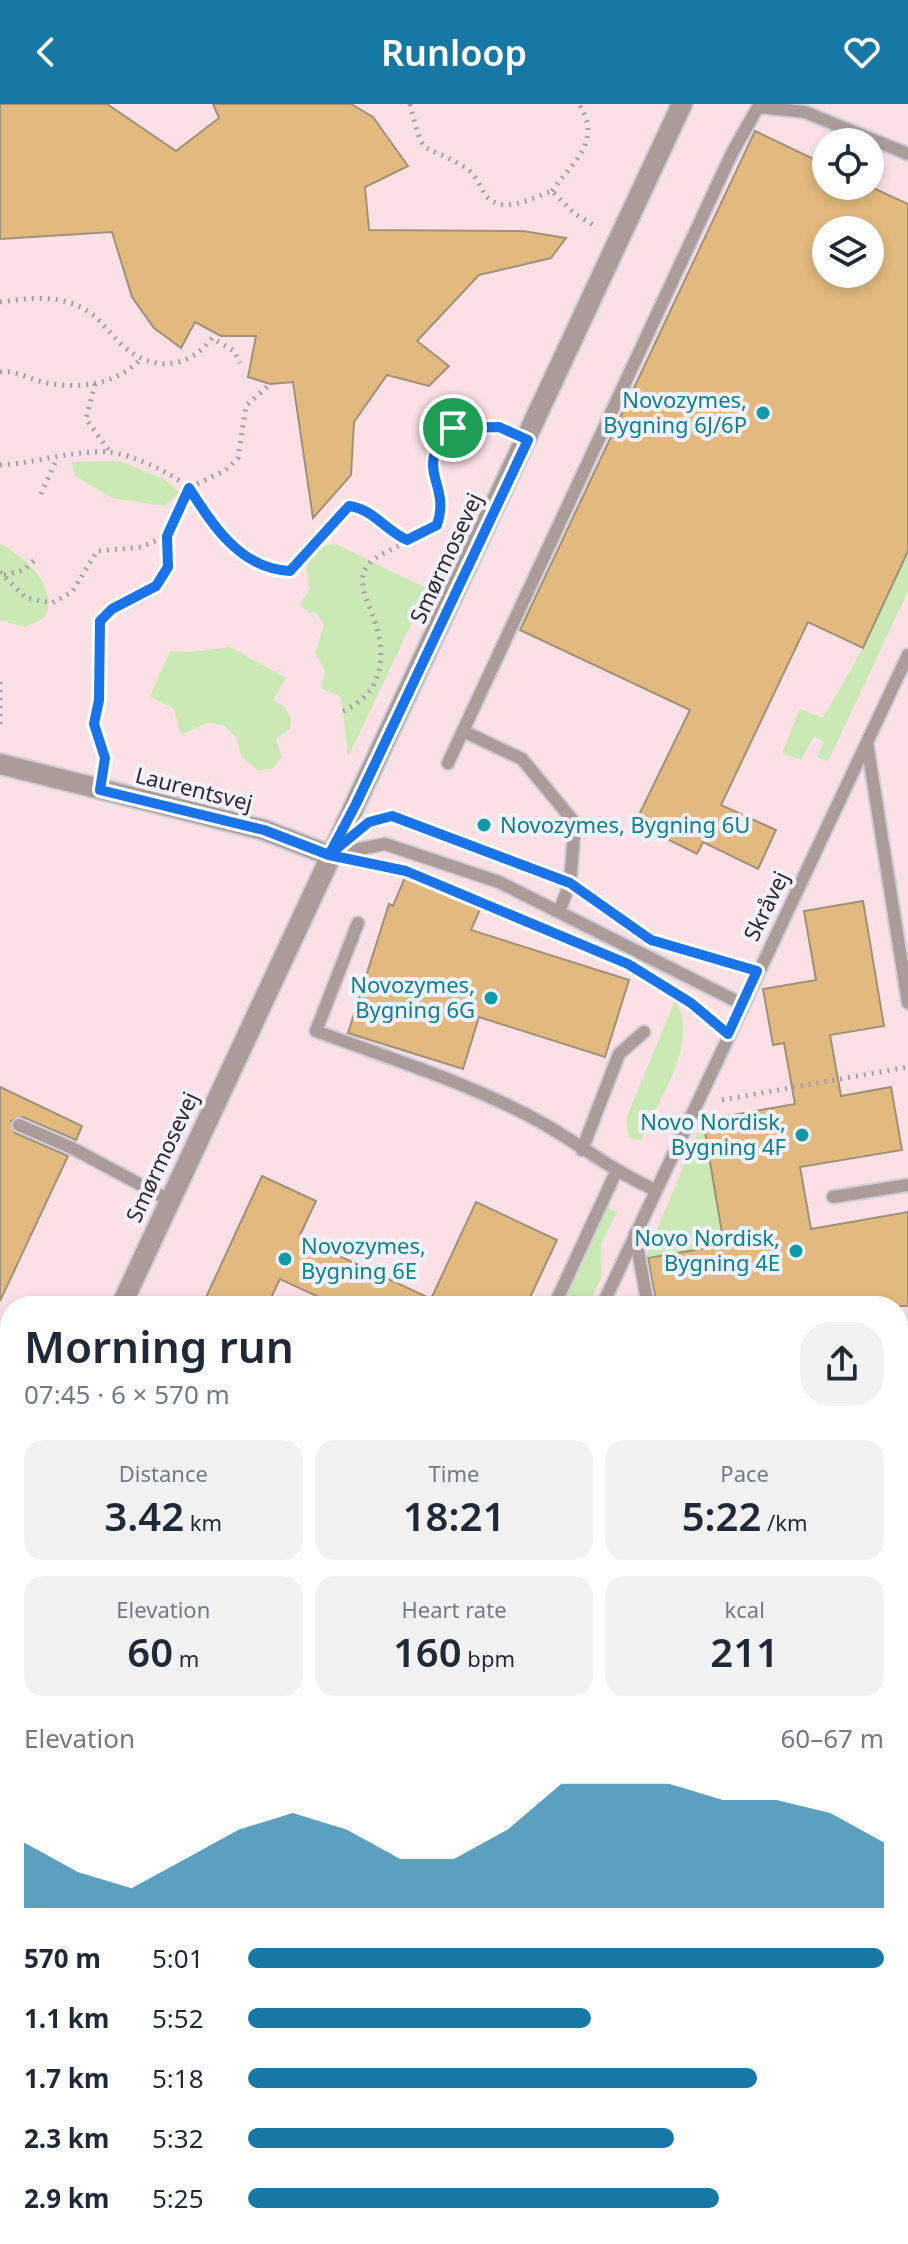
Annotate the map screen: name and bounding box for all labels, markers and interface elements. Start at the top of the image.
text: Runloop [381,28,527,77]
icon: back [24,30,68,74]
icon: heart [840,30,884,74]
map controls [812,128,884,288]
button: locate [812,128,884,200]
button: layers [812,216,884,288]
place label: Novozymes, Bygning 6J/6P [603,384,747,439]
pin [419,394,487,462]
marker: Novozymes, Bygning 6J/6P [754,404,772,422]
icon: arrive [431,406,475,450]
street label: Smørmosevej [402,487,488,628]
street label: Laurentsvej [132,759,256,817]
place label: Novozymes, Bygning 6U [500,809,750,839]
marker: Novozymes, Bygning 6U [475,816,493,834]
street label: Skråvej [735,866,795,945]
place label: Novozymes, Bygning 6G [350,969,475,1024]
marker: Novozymes, Bygning 6G [482,989,500,1007]
street label: Smørmosevej [118,1086,204,1227]
place label: Novo Nordisk, Bygning 4F [640,1106,786,1161]
marker: Novo Nordisk, Bygning 4F [793,1126,811,1144]
place label: Novo Nordisk, Bygning 4E [634,1222,780,1277]
place label: Novozymes, Bygning 6E [301,1230,426,1285]
marker: Novo Nordisk, Bygning 4E [787,1242,805,1260]
marker: Novozymes, Bygning 6E [276,1250,294,1268]
text: Morning run [24,1316,294,1376]
button: share [800,1322,884,1406]
text: 07:45 · 6 × 570 m [24,1376,230,1412]
text: Distance [119,1458,208,1488]
text: Time [429,1458,479,1488]
text: Pace [720,1458,769,1488]
text: 3.42 [104,1488,184,1543]
text: 18:21 [403,1488,505,1543]
text: 5:22 [682,1488,761,1543]
text: km [184,1507,222,1537]
text: /km [761,1507,808,1537]
text: Elevation [116,1594,210,1624]
text: Heart rate [401,1594,507,1624]
text: kcal [724,1594,765,1624]
text: 60 [127,1624,173,1679]
text: 160 [393,1624,462,1679]
text: 211 [710,1624,779,1679]
text: m [173,1643,199,1673]
text: bpm [462,1643,515,1673]
text: Elevation [24,1720,135,1756]
text: 60–67 m [780,1720,884,1756]
text: 570 m [24,1940,101,1976]
text: 5:01 [152,1940,204,1976]
text: 1.1 km [24,2000,109,2036]
text: 5:52 [152,2000,204,2036]
text: 1.7 km [24,2060,109,2096]
text: 5:18 [152,2060,204,2096]
text: 2.3 km [24,2120,109,2156]
text: 5:32 [152,2120,204,2156]
text: 2.9 km [24,2180,109,2216]
text: 5:25 [152,2180,204,2216]

